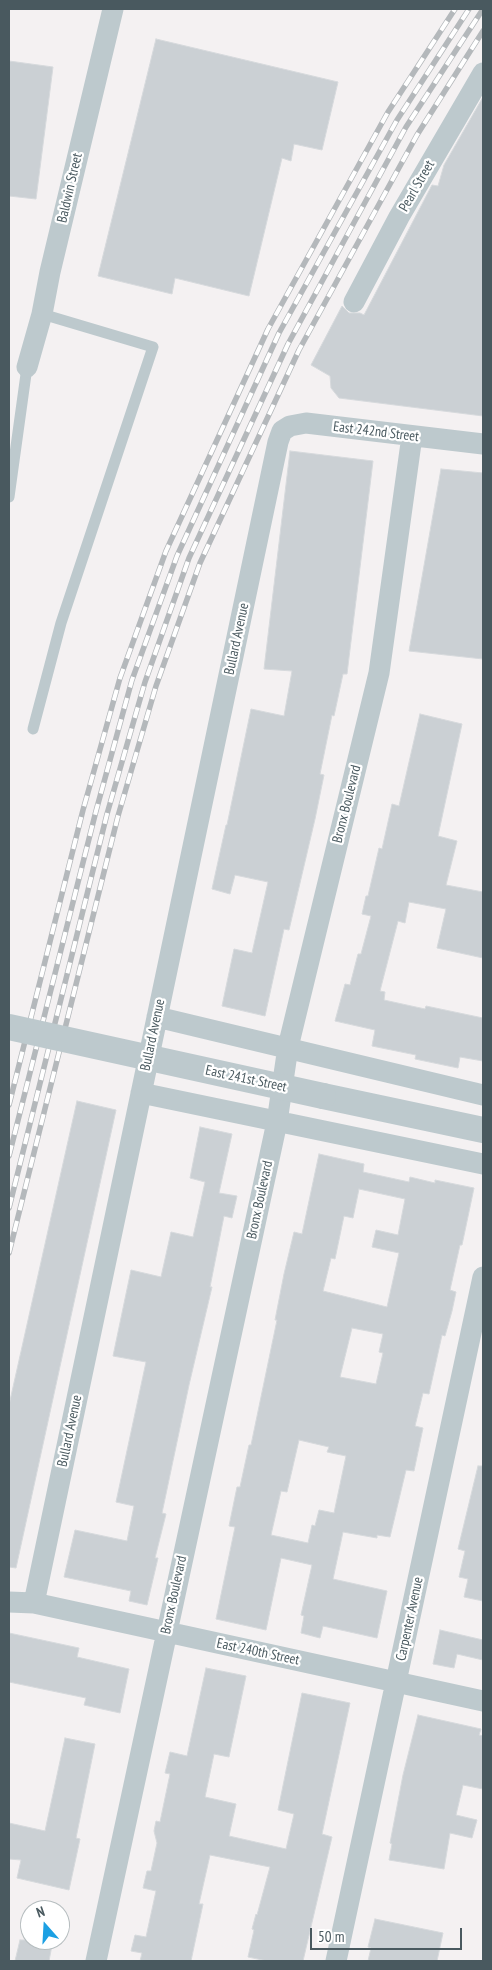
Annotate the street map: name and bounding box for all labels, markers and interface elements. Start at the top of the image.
street label: Baldwin Street [54,152,86,224]
street label: Pearl Street [396,157,438,215]
street label: East 242nd Street [332,418,420,446]
street label: Bullard Avenue [221,602,253,676]
street label: Bronx Boulevard [329,763,365,845]
street label: Bullard Avenue [137,998,169,1072]
street label: East 241st Street [204,1062,288,1096]
street label: Bronx Boulevard [243,1159,277,1241]
street label: Bullard Avenue [54,1394,86,1468]
street label: Bronx Boulevard [157,1554,191,1636]
street label: Carpenter Avenue [393,1575,427,1663]
street label: East 240th Street [215,1635,301,1669]
north arrow [20,1900,70,1950]
text: N [34,1902,47,1922]
scale bar [312,1918,464,1950]
text: 50 m [318,1927,344,1946]

